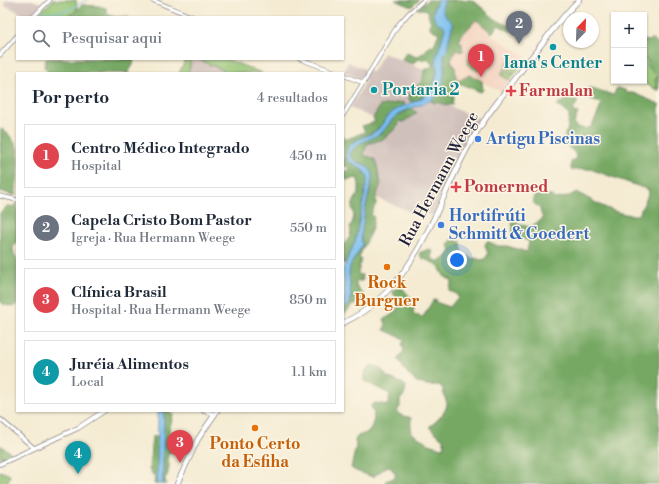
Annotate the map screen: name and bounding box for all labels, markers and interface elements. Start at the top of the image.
pin: 2 [506,11,532,44]
north arrow [563,12,599,48]
map controls [611,12,647,84]
button: + [611,12,647,48]
search box [16,16,344,60]
icon: search [30,27,52,49]
text: Pesquisar aqui [62,29,162,48]
marker: Iana's Center [548,42,558,52]
pin: 1 [468,44,494,77]
button: − [611,48,647,84]
place label: Iana's Center [504,53,602,73]
place label: Portaria 2 [382,80,460,100]
place label: Farmalan [519,81,593,101]
marker: Portaria 2 [369,85,379,95]
marker: Farmalan [506,86,516,96]
text: Por perto [32,87,109,109]
text: 4 resultados [257,90,328,106]
street label: Rua Hermann Weege [395,108,483,250]
place label: Artigu Piscinas [485,129,600,149]
marker: Artigu Piscinas [473,134,483,144]
text: Centro Médico Integrado [71,139,250,158]
text: 1 [43,148,49,164]
text: 450 m [289,148,327,164]
text: Hospital [71,158,121,174]
place label: Pomermed [464,177,548,197]
marker: Pomermed [451,182,461,192]
place label: Hortifrúti Schmitt & Goedert [449,206,590,244]
text: Capela Cristo Bom Pastor [71,211,252,230]
text: 2 [42,220,50,236]
text: 550 m [290,220,327,236]
marker: Hortifrúti Schmitt & Goedert [436,220,446,230]
text: Igreja · Rua Hermann Weege [71,230,235,246]
your location [447,250,467,270]
marker: Rock Burguer [382,262,392,272]
place label: Rock Burguer [354,273,420,311]
text: Clínica Brasil [71,283,167,302]
text: 3 [42,292,50,308]
text: 850 m [289,292,327,308]
text: Hospital · Rua Hermann Weege [71,302,251,318]
text: Juréia Alimentos [71,355,189,374]
text: 4 [42,364,50,380]
text: 1.1 km [292,364,327,380]
text: Local [71,374,104,390]
marker: Ponto Certo da Esfiha [250,423,260,433]
pin: 3 [167,430,193,463]
place label: Ponto Certo da Esfiha [210,434,300,472]
pin: 4 [65,441,91,474]

